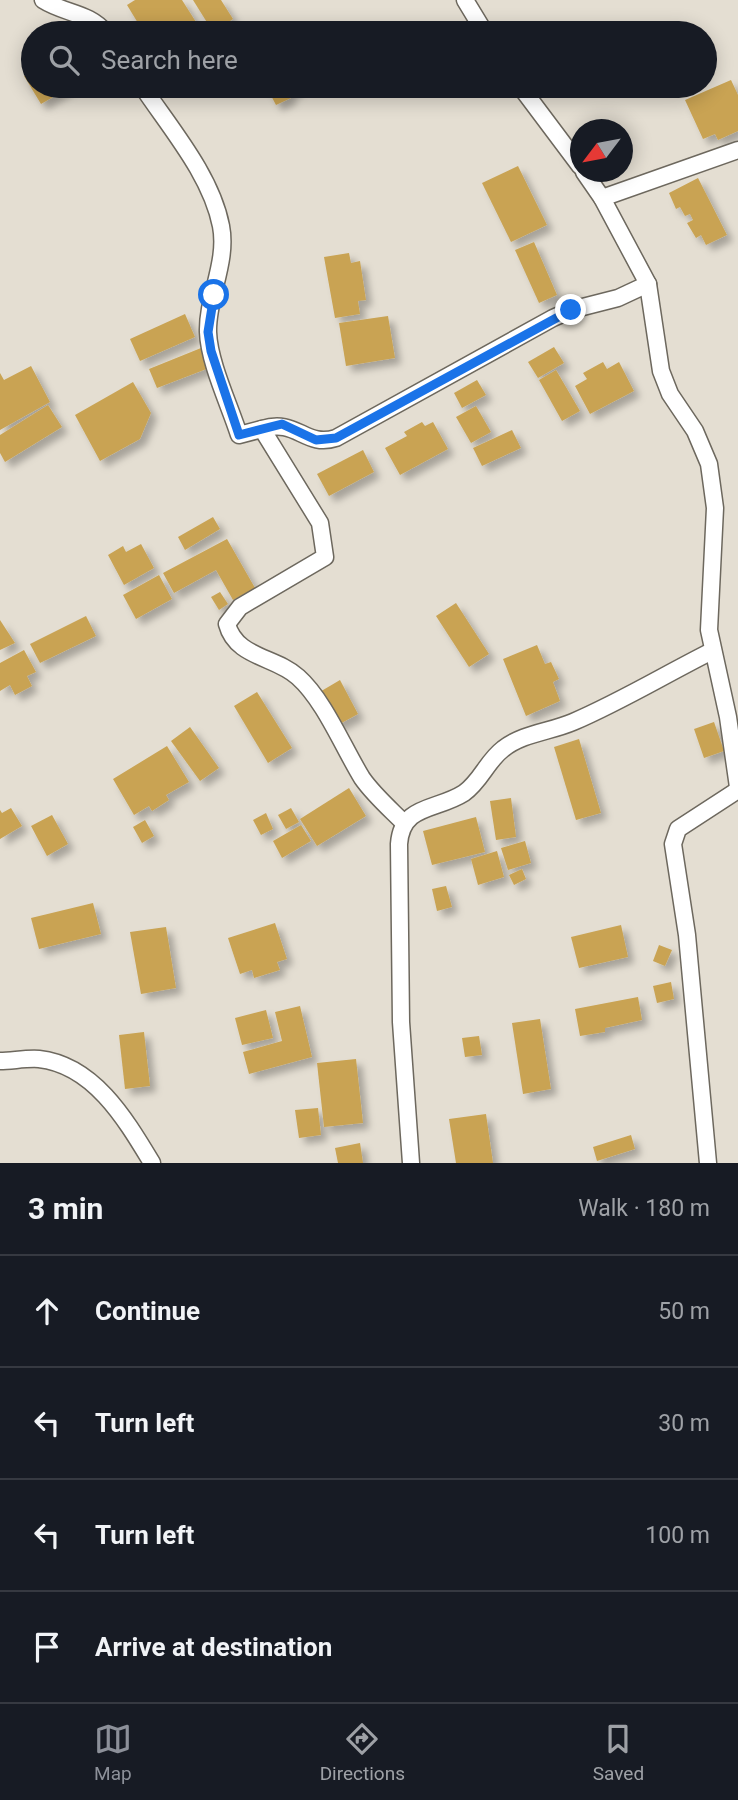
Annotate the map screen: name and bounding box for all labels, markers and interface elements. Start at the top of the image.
search box [21,21,717,98]
icon: search [45,41,83,79]
text: Search here [101,45,238,75]
north arrow [570,119,633,182]
route start [198,279,229,310]
route end [555,294,586,325]
text: 3 min [28,1191,103,1226]
text: Walk · 180 m [578,1195,710,1222]
icon: ahead [28,1292,66,1330]
text: Continue [95,1296,200,1326]
text: 50 m [658,1298,710,1325]
icon: left [28,1404,66,1442]
text: Turn left [95,1408,194,1438]
text: 30 m [658,1410,710,1437]
icon: left [28,1516,66,1554]
text: Turn left [95,1520,194,1550]
text: 100 m [645,1522,710,1549]
icon: arrive [28,1628,66,1666]
text: Arrive at destination [95,1632,332,1662]
tab: Map [94,1720,132,1785]
tab: Directions [320,1720,405,1785]
tab: Saved [593,1720,644,1785]

